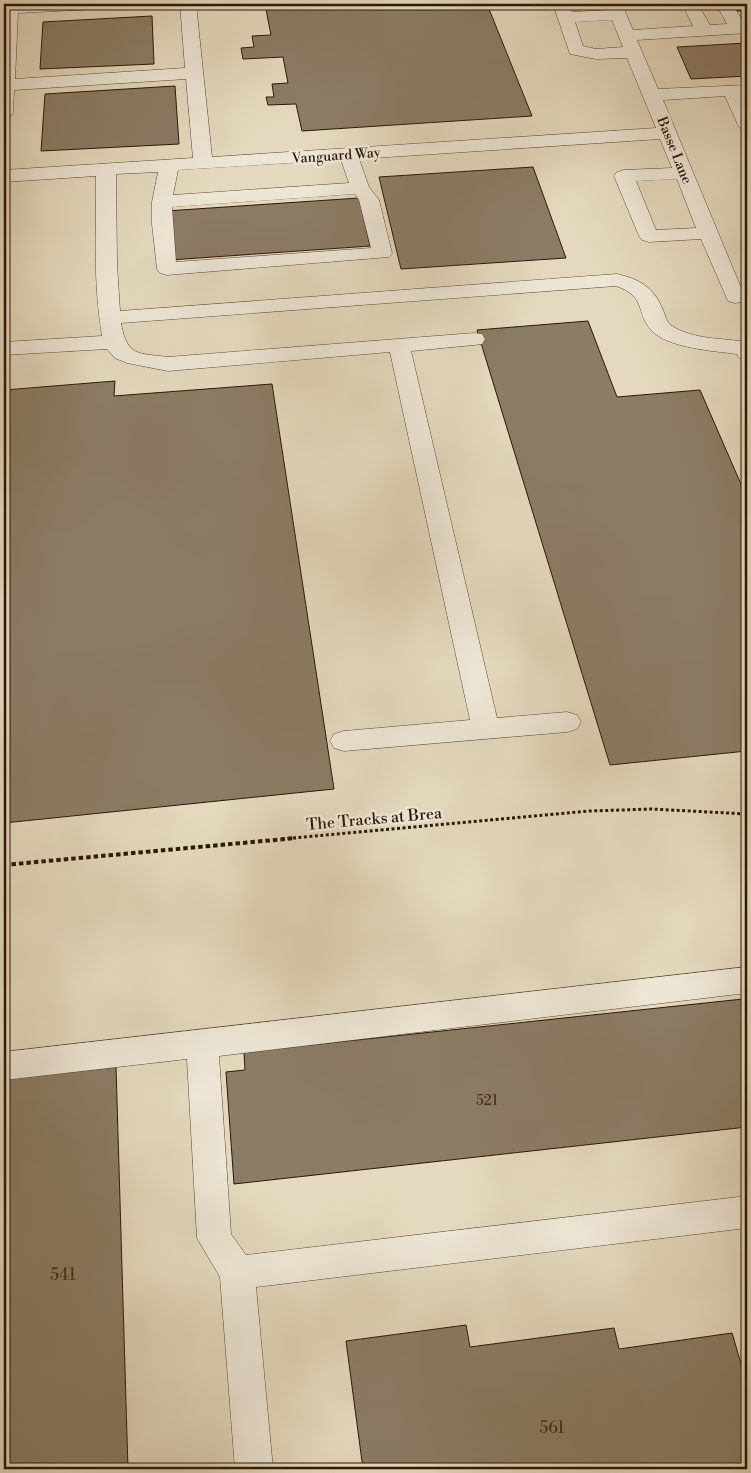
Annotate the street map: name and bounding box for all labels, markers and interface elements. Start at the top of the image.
street label: Basse Lane [652,113,696,187]
street label: Vanguard Way [290,144,381,168]
street label: The Tracks at Brea [305,803,444,835]
house number: 521 [476,1092,498,1110]
house number: 541 [50,1265,76,1285]
house number: 561 [540,1418,565,1438]

